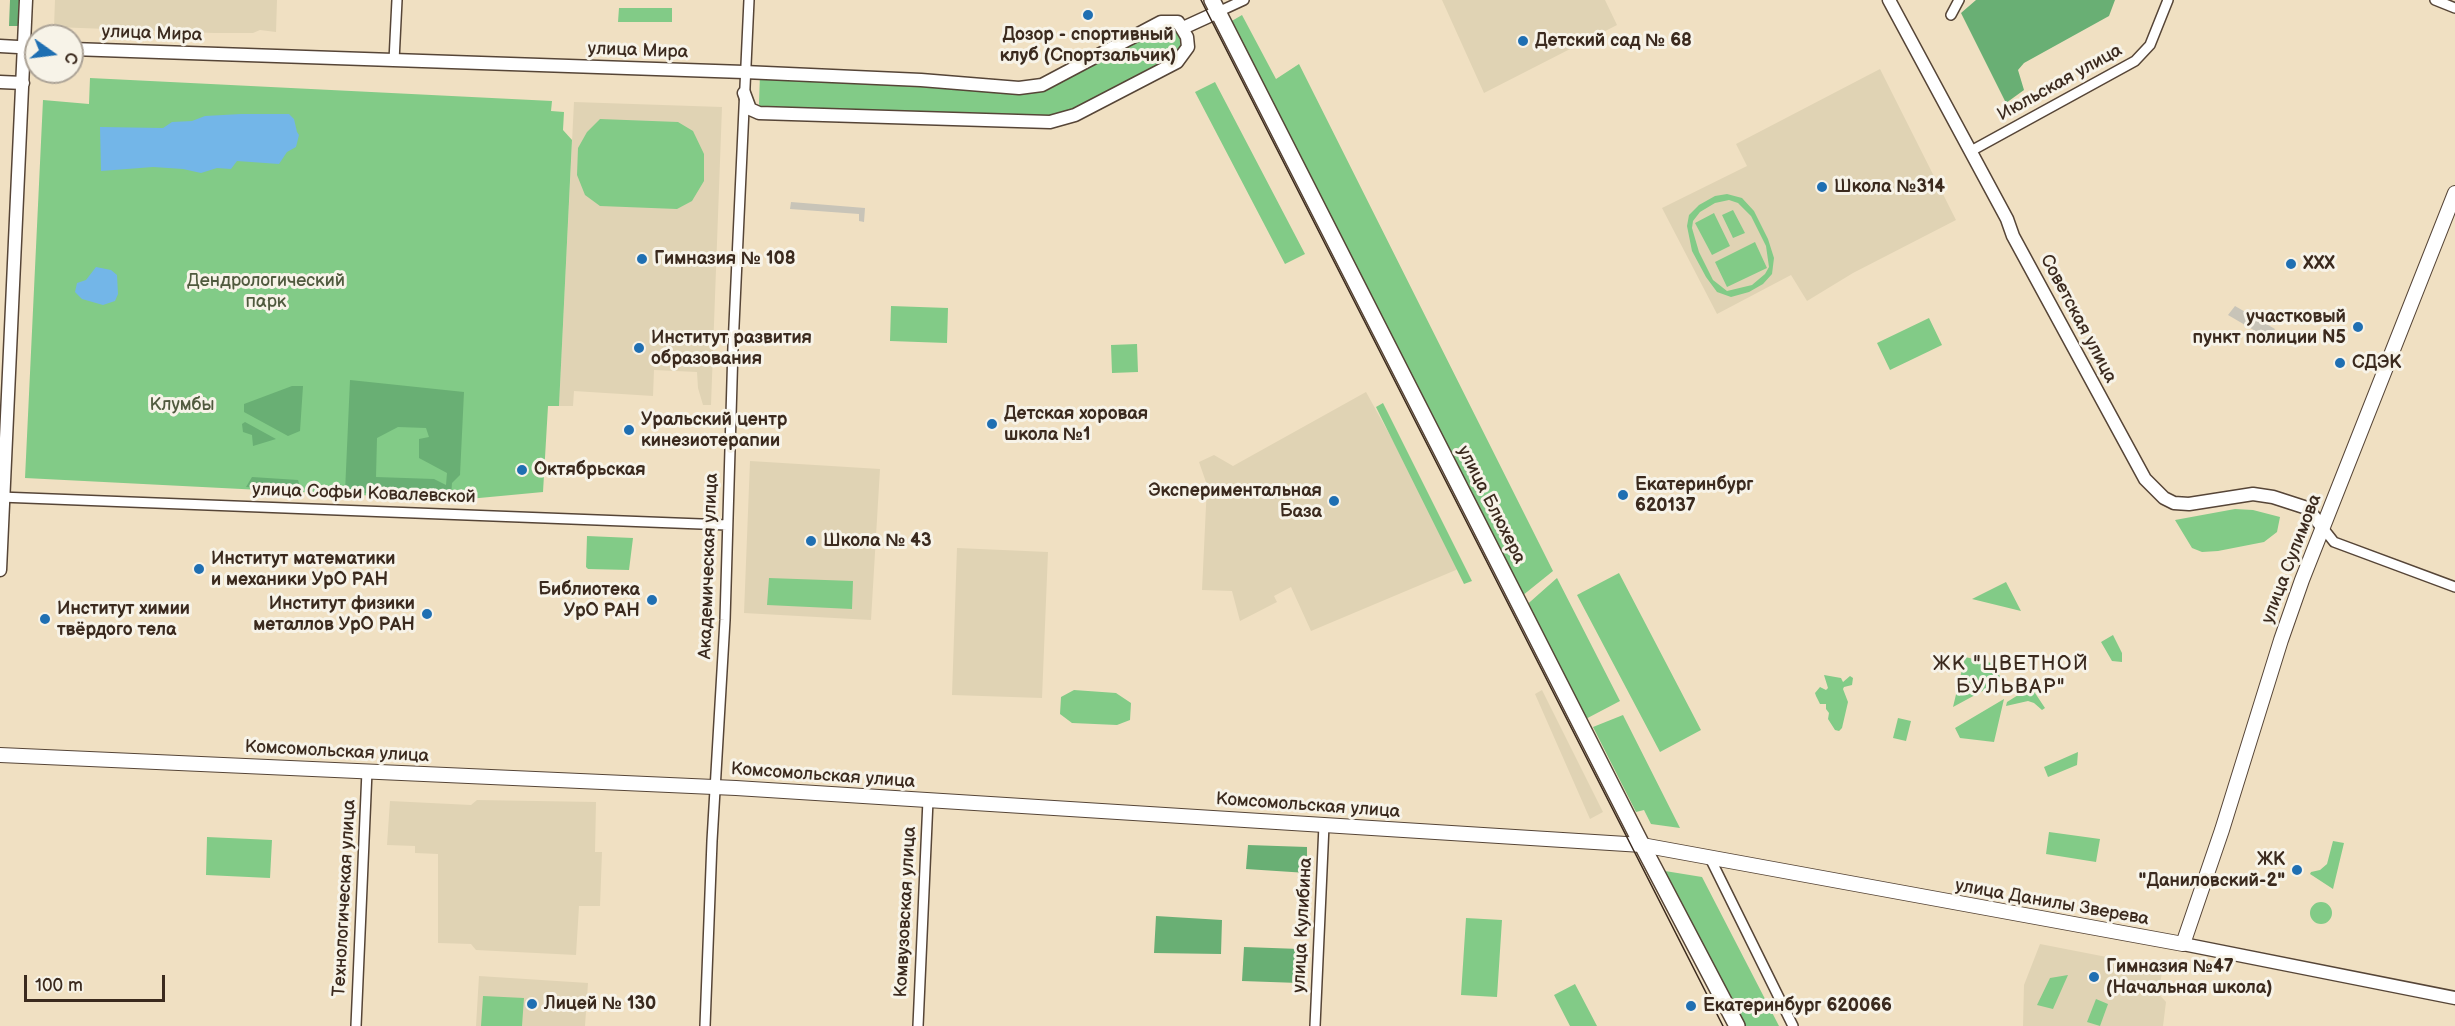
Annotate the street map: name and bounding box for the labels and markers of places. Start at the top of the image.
marker: Дозор - спортивный клуб (Спортзальчик) [1081,8,1095,22]
place label: Дозор - спортивный клуб (Спортзальчик) [1000,24,1176,66]
place label: Детский сад № 68 [1535,30,1692,52]
marker: Детский сад № 68 [1516,34,1530,48]
place label: Школа №314 [1834,176,1945,198]
marker: Школа №314 [1815,180,1829,194]
place label: Гимназия № 108 [654,248,796,270]
marker: Гимназия № 108 [635,252,649,266]
place label: XXX [2303,253,2335,275]
marker: XXX [2284,257,2298,271]
place label: участковый пункт полиции N5 [2193,306,2346,348]
marker: участковый пункт полиции N5 [2351,320,2365,334]
place label: Институт развития образования [651,327,812,370]
marker: Институт развития образования [632,341,646,355]
place label: СДЭК [2352,352,2401,374]
marker: СДЭК [2333,356,2347,370]
place label: Детская хоровая школа №1 [1004,403,1148,446]
place label: Уральский центр кинезиотерапии [641,409,787,452]
marker: Детская хоровая школа №1 [985,417,999,431]
marker: Уральский центр кинезиотерапии [622,423,636,437]
place label: Октябрьская [534,459,646,481]
marker: Октябрьская [515,463,529,477]
place label: Екатеринбург 620137 [1635,474,1754,516]
place label: Экспериментальная База [1148,480,1322,522]
marker: Екатеринбург 620137 [1616,488,1630,502]
marker: Экспериментальная База [1327,494,1341,508]
place label: Школа № 43 [823,530,931,552]
marker: Школа № 43 [804,534,818,548]
place label: Институт математики и механики УрО РАН [211,548,395,590]
marker: Институт математики и механики УрО РАН [192,562,206,576]
place label: Библиотека УрО РАН [538,579,640,622]
place label: Институт физики металлов УрО РАН [253,593,415,636]
marker: Библиотека УрО РАН [645,593,659,607]
place label: Институт химии твёрдого тела [57,598,190,640]
marker: Институт физики металлов УрО РАН [420,607,434,621]
marker: Институт химии твёрдого тела [38,612,52,626]
place label: ЖК "Даниловский-2" [2139,849,2285,892]
marker: ЖК "Даниловский-2" [2290,863,2304,877]
place label: Гимназия №47 (Начальная школа) [2106,956,2273,998]
marker: Гимназия №47 (Начальная школа) [2087,970,2101,984]
place label: Лицей № 130 [544,993,656,1015]
place label: Екатеринбург 620066 [1703,995,1892,1017]
marker: Лицей № 130 [525,997,539,1011]
marker: Екатеринбург 620066 [1684,999,1698,1013]

